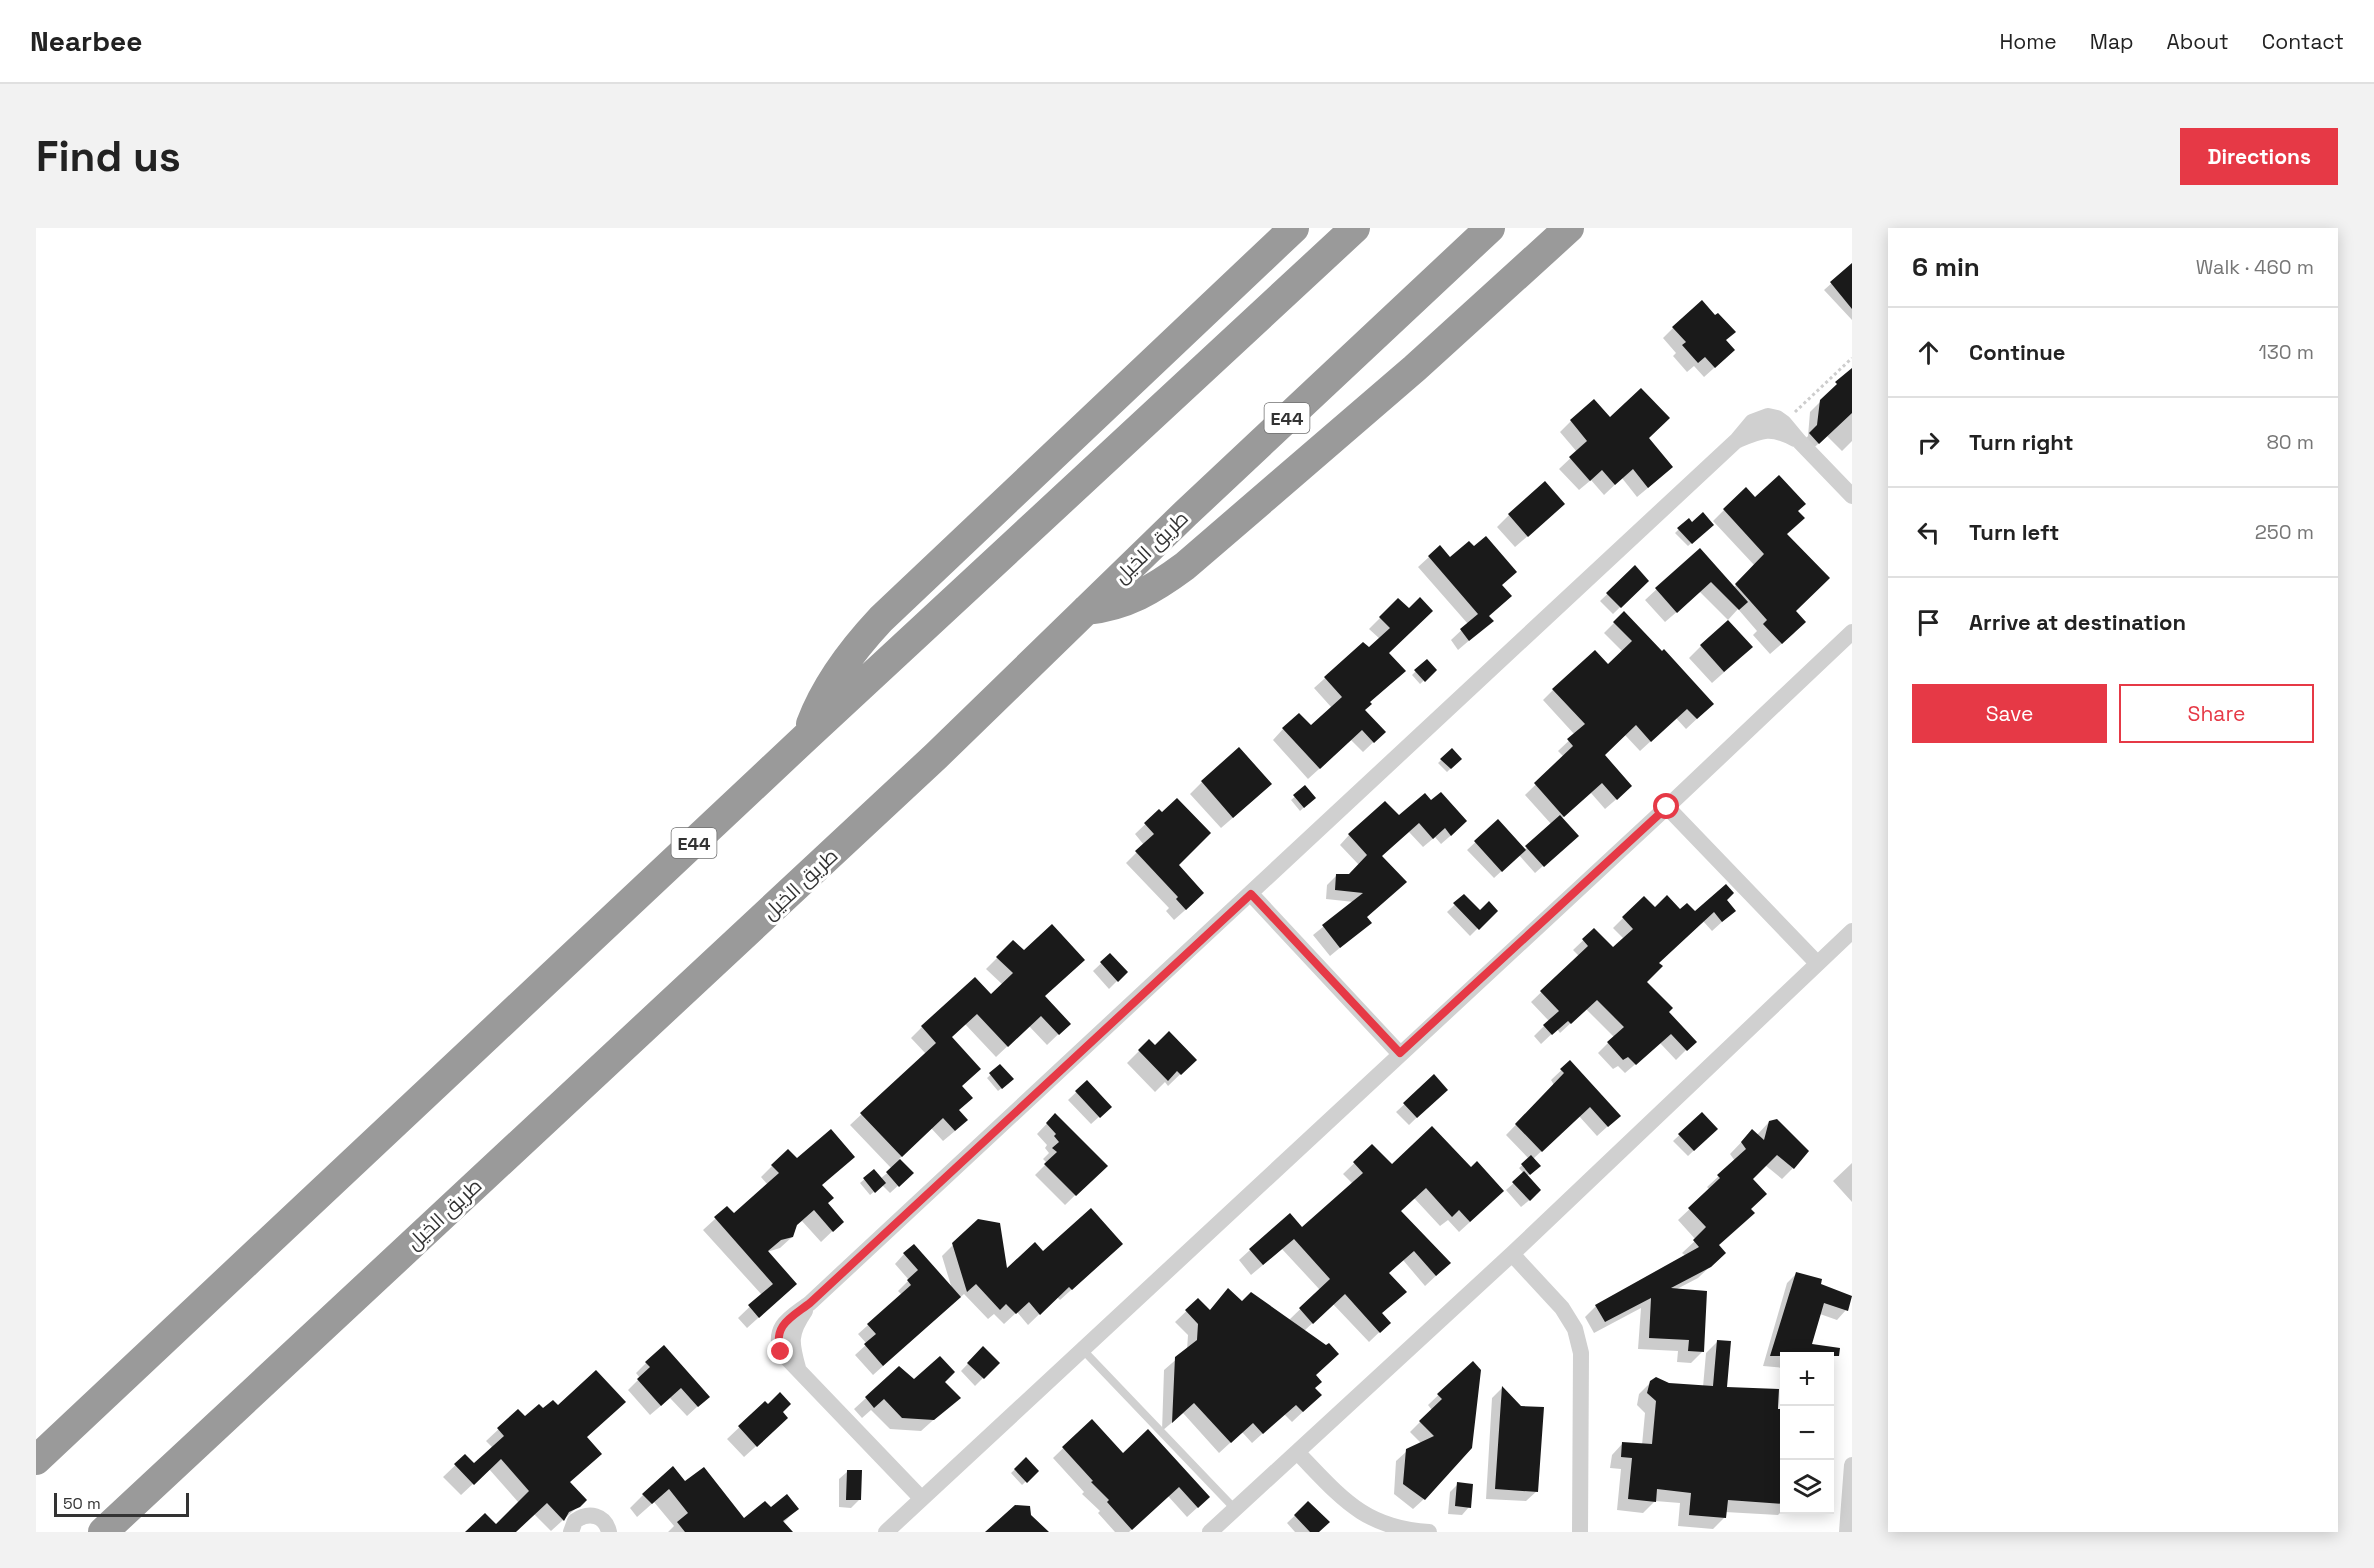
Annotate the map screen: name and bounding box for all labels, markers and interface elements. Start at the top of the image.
text: Nearbee [30,23,142,59]
text: Home [1999,28,2057,55]
text: Map [2090,28,2134,55]
text: About [2167,28,2229,55]
text: Contact [2262,28,2344,55]
button: Directions [2180,128,2338,185]
text: Find us [36,130,181,183]
text: 6 min [1912,250,1980,284]
text: Walk · 460 m [2196,254,2314,280]
icon: ahead [1912,336,1945,369]
text: Continue [1969,338,2065,366]
text: 130 m [2258,339,2314,365]
road number: E44 [1264,403,1310,433]
icon: right [1912,426,1945,459]
text: Turn right [1969,428,2074,456]
text: 80 m [2266,429,2314,455]
street label: طريق الخيل [1108,505,1194,589]
icon: left [1912,516,1945,549]
text: Turn left [1969,518,2059,546]
text: 250 m [2255,519,2314,545]
icon: arrive [1912,606,1945,639]
text: Arrive at destination [1969,608,2186,636]
button: Save [1912,684,2107,743]
button: Share [2119,684,2314,743]
route start [1653,793,1679,819]
road number: E44 [672,828,716,858]
street label: طريق الخيل [757,843,843,925]
street label: طريق الخيل [401,1173,487,1255]
route end [767,1338,793,1364]
map controls [1780,1352,1834,1514]
button: + [1780,1352,1834,1406]
button: − [1780,1406,1834,1460]
button: layers [1780,1460,1834,1514]
scale bar [54,1490,189,1518]
text: 50 m [63,1493,101,1514]

